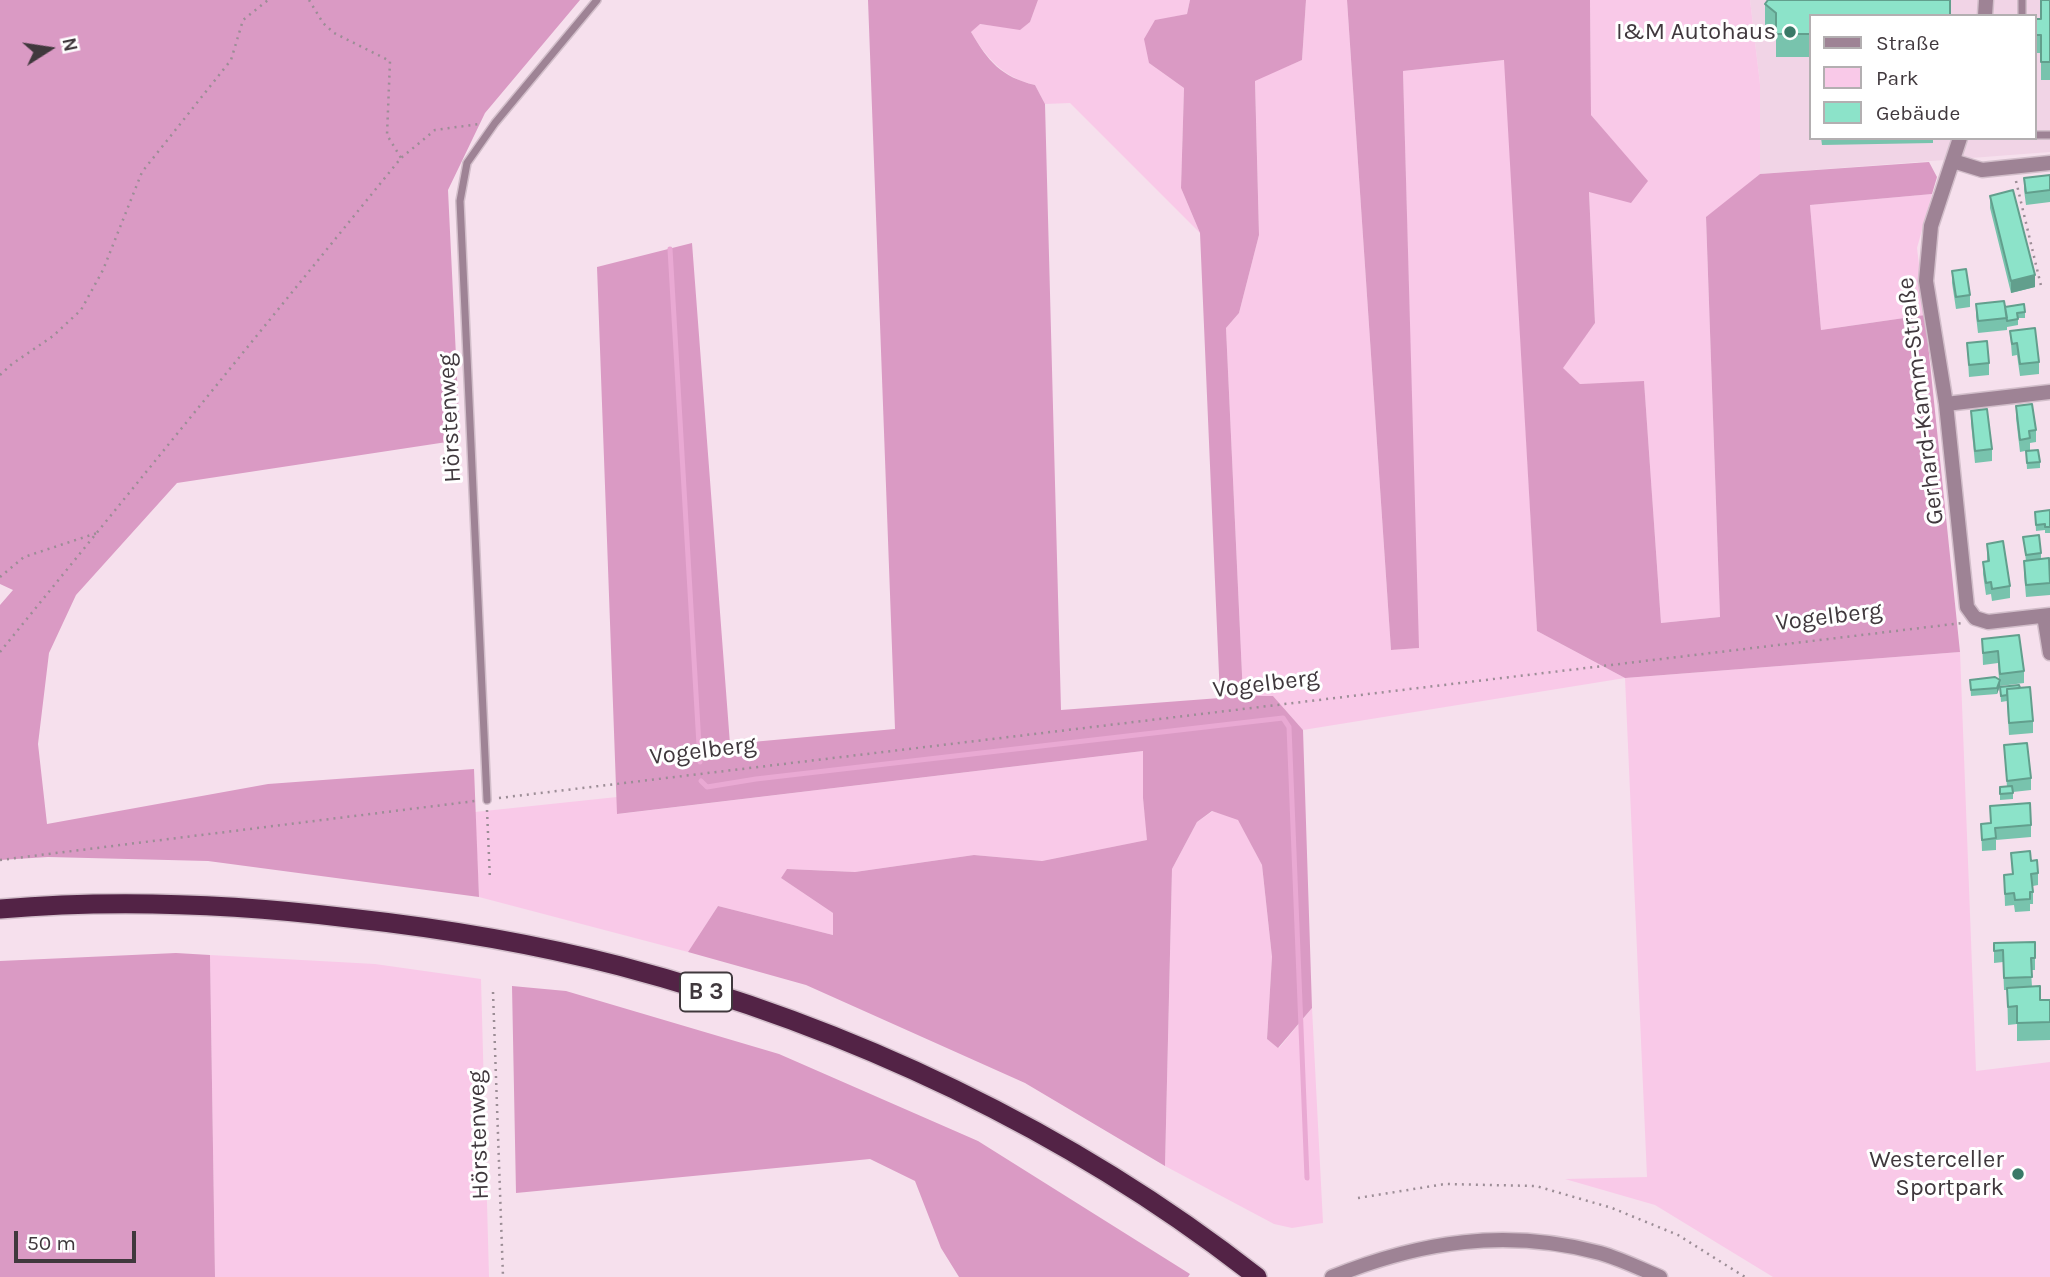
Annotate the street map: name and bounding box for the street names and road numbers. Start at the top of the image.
street label: Gerhard-Kamm-Straße [1892,276,1950,526]
street label: Hörstenweg [432,353,468,483]
street label: Vogelberg [1774,596,1884,638]
street label: Vogelberg [1211,663,1321,705]
street label: Vogelberg [648,730,758,772]
road number: B 3 [680,973,732,1012]
street label: Hörstenweg [462,1070,496,1200]

